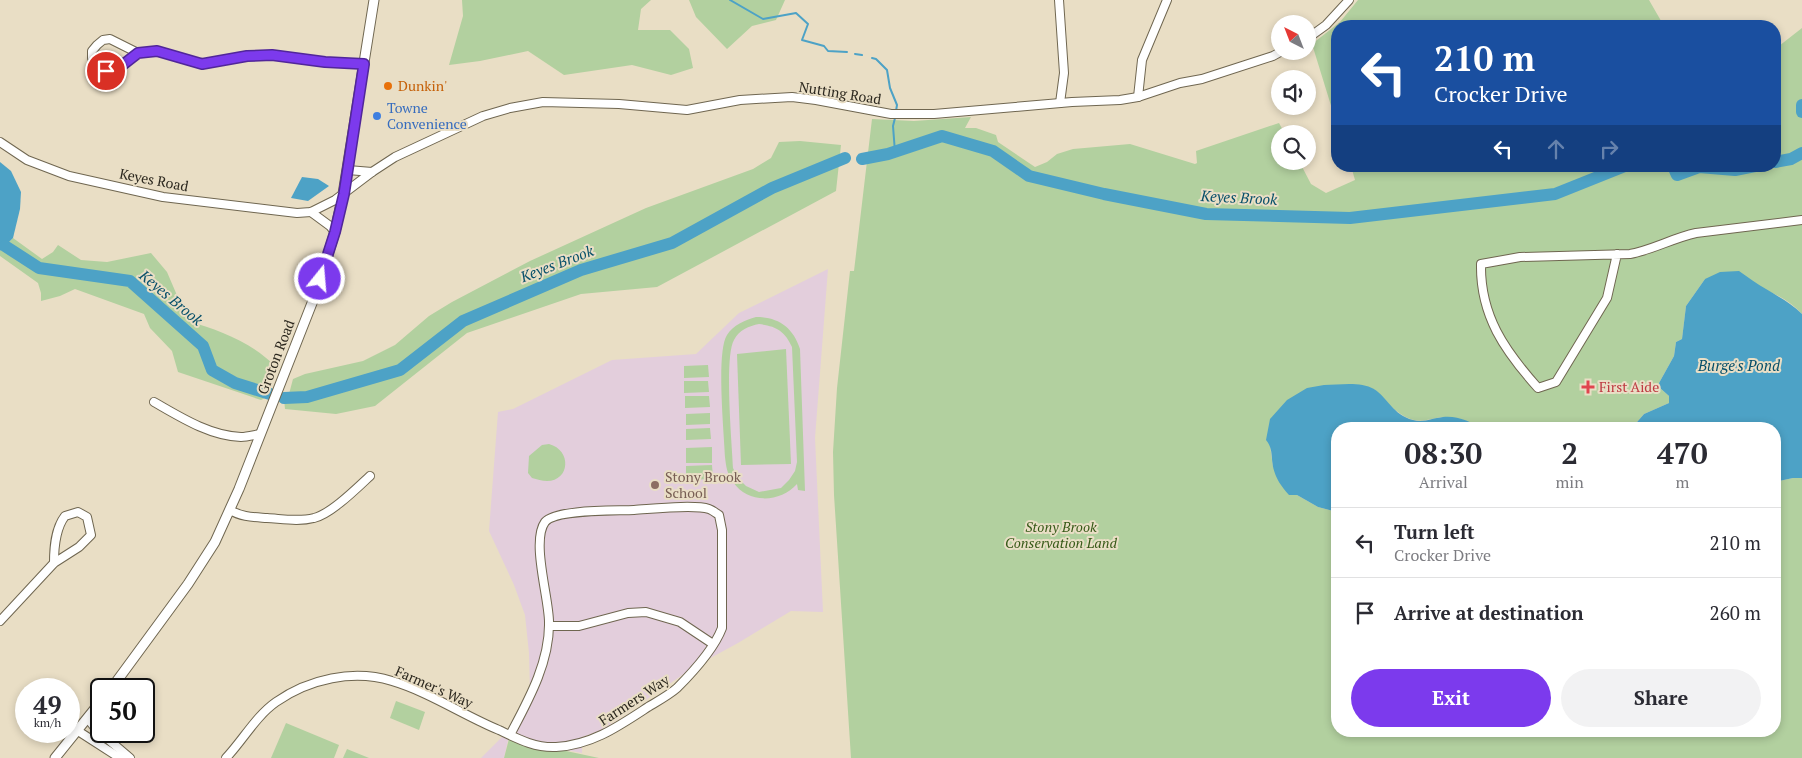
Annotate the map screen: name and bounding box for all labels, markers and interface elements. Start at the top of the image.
north arrow [1271,15,1316,60]
map controls [1271,15,1316,170]
text: 210 m [1434,35,1535,81]
icon: left [1351,40,1416,105]
pin [85,50,127,92]
icon: arrive [92,57,120,85]
button: sound [1271,70,1316,115]
place label: Dunkin' [398,76,447,95]
street label: Nutting Road [798,77,883,108]
text: Crocker Drive [1434,79,1567,108]
marker: Dunkin' [382,80,394,92]
place label: Towne Convenience [387,98,467,133]
marker: Towne Convenience [371,110,383,122]
button: search [1271,125,1316,170]
icon: left [1489,135,1517,163]
icon: ahead [1542,135,1570,163]
icon: right [1595,135,1623,163]
street label: Keyes Road [118,164,190,196]
water label: Keyes Brook [1199,185,1279,209]
water label: Keyes Brook [516,240,597,287]
position arrow [293,252,345,304]
water label: Keyes Brook [135,264,208,330]
street label: Groton Road [253,317,299,397]
water label: Burge's Pond [1697,355,1781,375]
place label: First Aide [1599,377,1659,396]
marker: First Aide [1581,380,1595,394]
text: 08:30 [1404,433,1482,473]
text: 2 [1561,433,1578,473]
text: 470 [1657,433,1708,473]
place label: Stony Brook School [665,467,742,502]
text: Arrival [1419,471,1468,493]
text: min [1556,471,1584,493]
text: m [1675,471,1689,493]
marker: Stony Brook School [649,479,661,491]
park label: Stony Brook Conservation Land [1005,517,1117,552]
text: Turn left [1394,519,1475,544]
icon: left [1351,529,1379,557]
text: 210 m [1710,530,1761,555]
text: Crocker Drive [1394,544,1491,566]
icon: arrive [1351,599,1379,627]
text: Arrive at destination [1394,600,1583,625]
text: 260 m [1710,600,1761,625]
street label: Farmer's Way [392,661,477,712]
street label: Farmers Way [595,669,673,729]
button: Exit [1351,669,1551,727]
button: Share [1561,669,1761,727]
speed limit sign: 50 [90,678,155,743]
text: 49 [33,688,62,721]
text: km/h [34,715,61,730]

